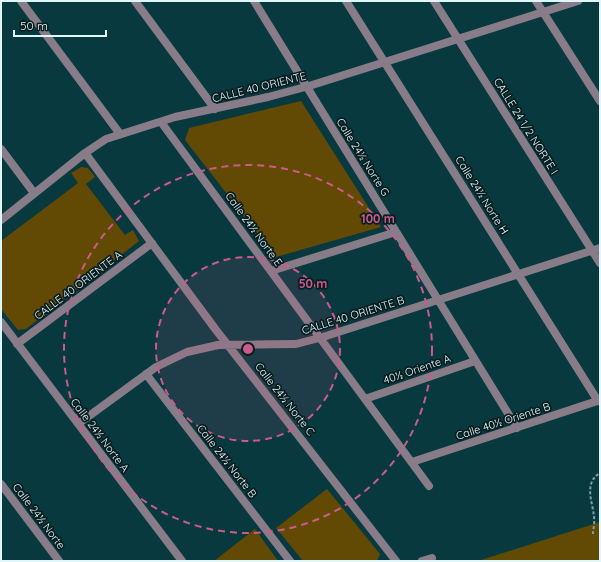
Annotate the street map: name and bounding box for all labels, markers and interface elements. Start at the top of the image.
scale bar [14,12,106,38]
text: 50 m [20,18,48,33]
street label: CALLE 40 ORIENTE [211,69,307,105]
street label: CALLE 24 1/2 NORTE I [491,75,561,177]
street label: Calle 24½ Norte G [333,115,393,199]
street label: Calle 24½ Norte H [452,153,512,237]
street label: Calle 24½ Norte E [222,189,286,269]
text: 100 m [361,211,395,226]
street label: CALLE 40 ORIENTE A [31,247,125,323]
text: 50 m [299,276,327,291]
street label: CALLE 40 ORIENTE B [300,293,406,337]
centre of rings [241,342,255,356]
street label: 40½ Oriente A [382,351,452,387]
street label: Calle 24½ Norte C [252,360,318,438]
street label: Calle 24½ Norte A [68,395,132,475]
street label: Calle 40½ Oriente B [454,399,552,443]
street label: Calle 24½ Norte B [194,422,260,500]
street label: Calle 24½ Norte [10,480,68,552]

